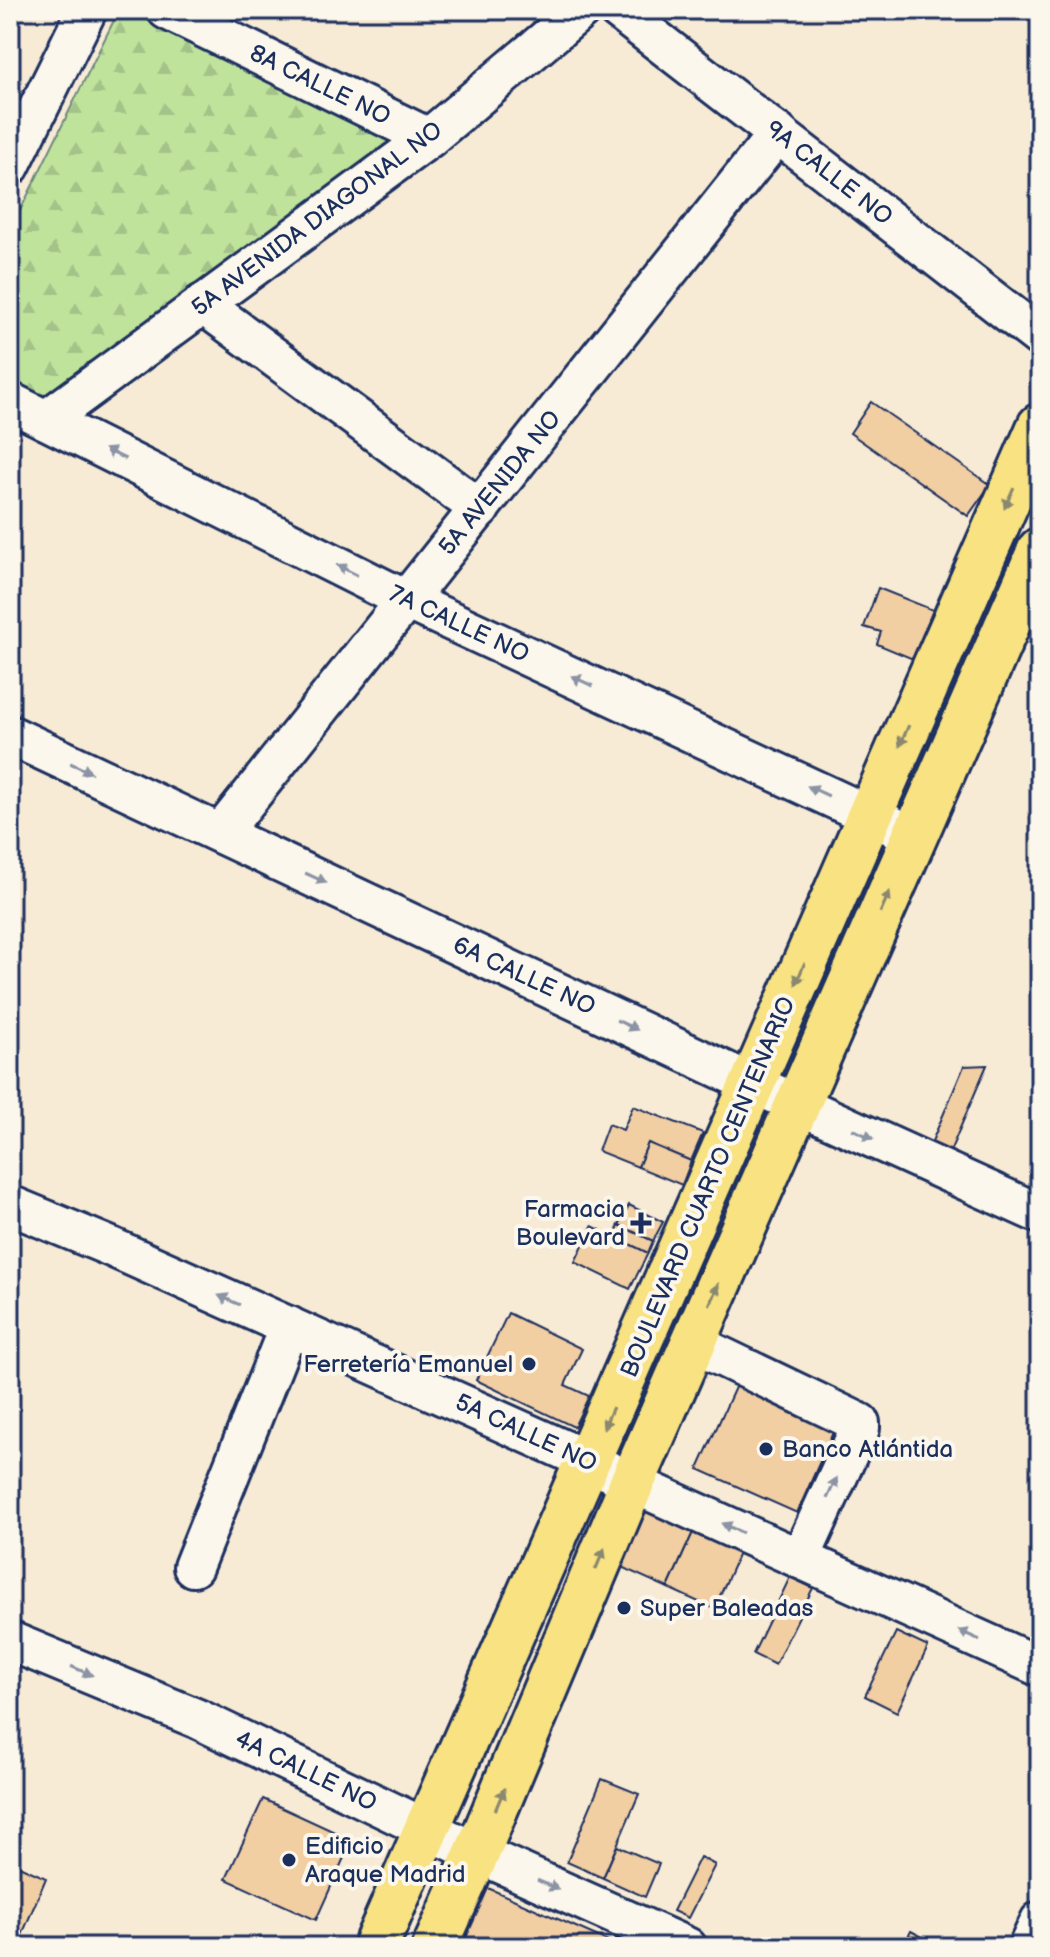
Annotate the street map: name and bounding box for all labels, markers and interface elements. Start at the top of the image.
street label: 8A CALLE NO [245,38,395,132]
street label: 9A CALLE NO [760,114,898,232]
street label: 5A AVENIDA DIAGONAL NO [186,115,448,323]
street label: 5A AVENIDA NO [433,405,567,561]
one-way arrow [103,447,126,461]
one-way arrow [1002,486,1015,509]
one-way arrow [336,563,359,577]
street label: 7A CALLE NO [384,579,534,669]
one-way arrow [570,675,594,688]
one-way arrow [897,724,910,747]
one-way arrow [69,761,92,775]
one-way arrow [806,784,830,797]
one-way arrow [305,871,328,885]
one-way arrow [878,890,891,914]
street label: 6A CALLE NO [448,930,600,1022]
one-way arrow [794,962,807,986]
street label: BOULEVARD CUARTO CENTENARIO [614,992,802,1382]
one-way arrow [616,1018,639,1031]
one-way arrow [852,1127,875,1140]
place label: Farmacia Boulevard [516,1195,625,1252]
marker: Farmacia Boulevard [632,1214,650,1232]
one-way arrow [707,1282,720,1306]
one-way arrow [218,1293,241,1307]
place label: Ferretería Emanuel [303,1350,513,1379]
marker: Ferretería Emanuel [520,1355,538,1373]
street label: 5A CALLE NO [451,1388,601,1478]
one-way arrow [601,1406,614,1430]
place label: Banco Atlántida [782,1435,953,1464]
marker: Banco Atlántida [757,1440,775,1458]
one-way arrow [826,1476,839,1499]
one-way arrow [720,1521,744,1535]
one-way arrow [594,1547,607,1571]
place label: Super Baleadas [640,1594,814,1623]
marker: Super Baleadas [615,1599,633,1617]
one-way arrow [957,1628,981,1641]
one-way arrow [70,1664,94,1677]
street label: 4A CALLE NO [231,1724,381,1818]
one-way arrow [493,1787,506,1811]
place label: Edificio Araque Madrid [305,1832,466,1889]
marker: Edificio Araque Madrid [280,1851,298,1869]
one-way arrow [536,1878,560,1892]

